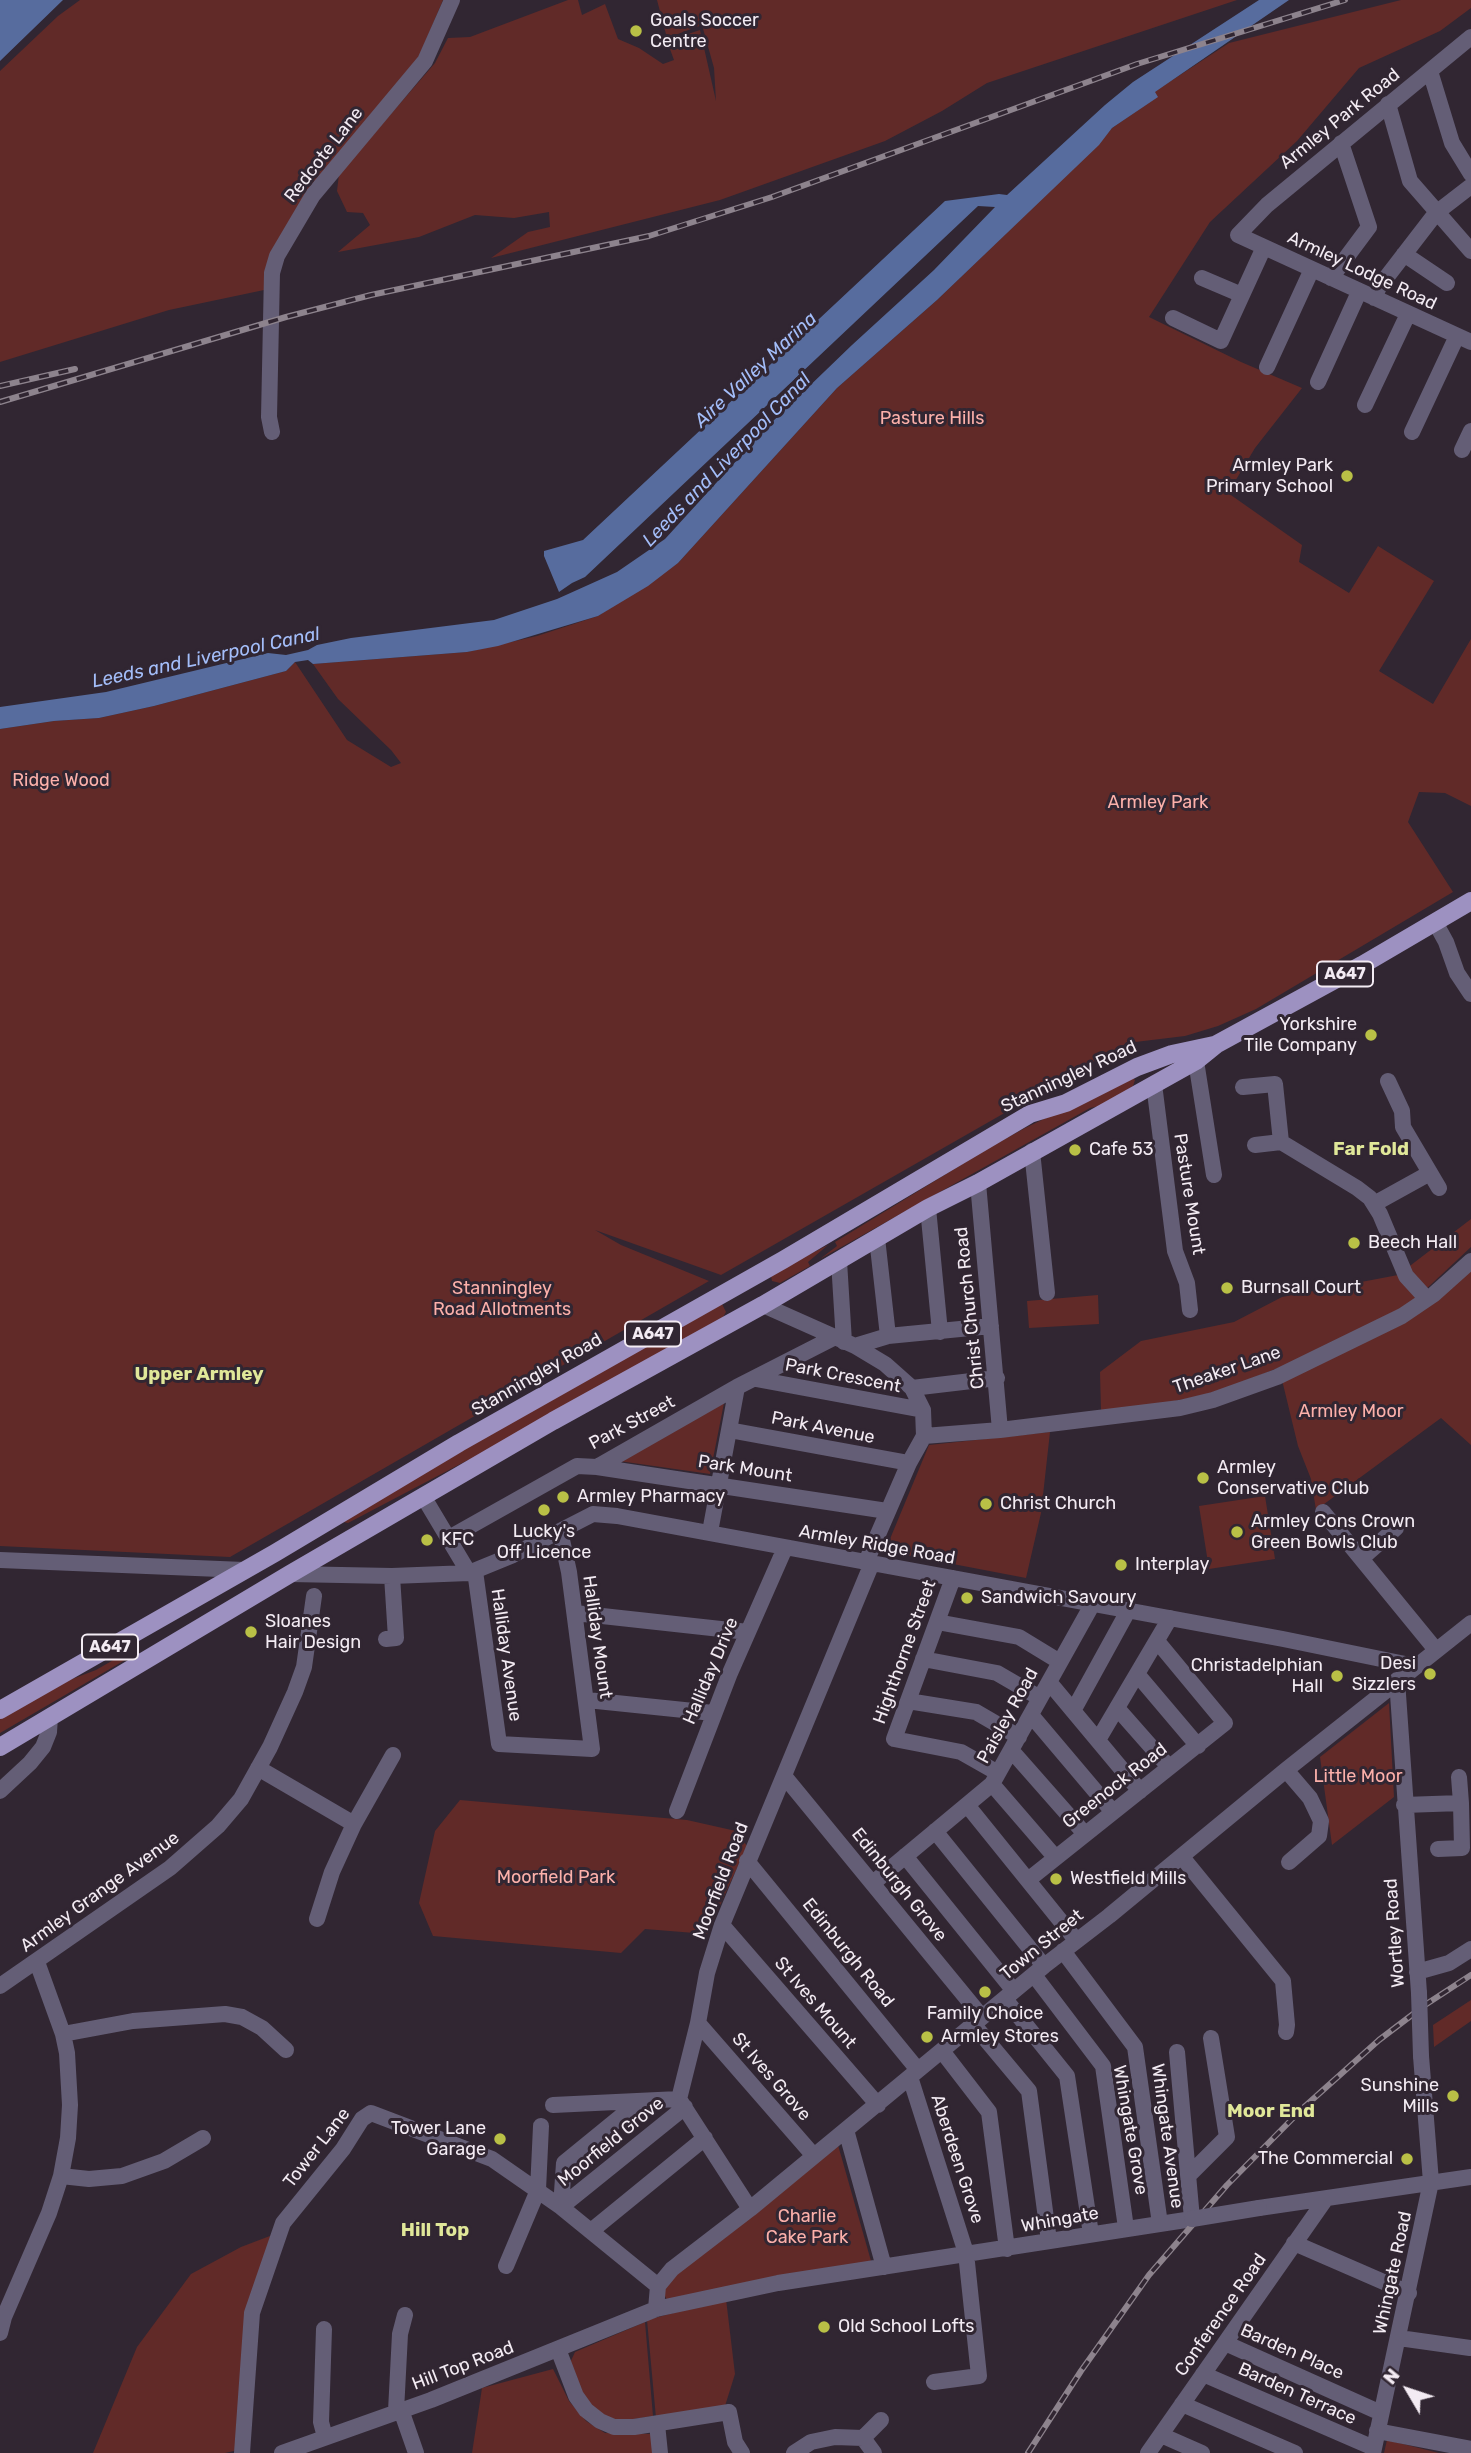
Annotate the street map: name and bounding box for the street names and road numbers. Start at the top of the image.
street label: Armley Park Road [1276,64,1404,174]
street label: Redcote Lane [280,103,368,207]
street label: Armley Lodge Road [1284,227,1440,315]
road number: A647 [1317,962,1373,986]
street label: Stanningley Road [998,1036,1140,1118]
street label: Pasture Mount [1169,1132,1209,1256]
street label: Christ Church Road [951,1226,989,1390]
road number: A647 [625,1322,681,1346]
street label: Stanningley Road [468,1329,606,1421]
street label: Theaker Lane [1170,1342,1284,1398]
street label: Park Crescent [783,1354,903,1398]
street label: Park Street [585,1391,679,1455]
street label: Park Avenue [769,1407,877,1449]
street label: Park Mount [696,1451,794,1487]
street label: Armley Ridge Road [797,1521,957,1569]
street label: Halliday Mount [578,1574,616,1700]
street label: Highthorne Street [869,1577,941,1727]
street label: Halliday Avenue [486,1587,526,1723]
street label: Halliday Drive [679,1614,743,1728]
road number: A647 [82,1634,138,1660]
street label: Paisley Road [973,1664,1043,1768]
street label: Greenock Road [1058,1739,1172,1833]
street label: Moorfield Road [689,1819,753,1943]
street label: Edinburgh Grove [847,1824,951,1946]
street label: Armley Grange Avenue [16,1827,184,1957]
street label: Wortley Road [1380,1878,1410,1988]
street label: Edinburgh Road [798,1894,898,2012]
street label: Town Street [996,1905,1088,1985]
street label: St Ives Mount [769,1953,861,2053]
street label: St Ives Grove [727,2029,815,2125]
street label: Whingate Avenue [1146,2062,1188,2210]
street label: Whingate Grove [1108,2063,1152,2197]
street label: Aberdeen Grove [926,2092,988,2226]
street label: Moorfield Grove [554,2093,668,2191]
street label: Tower Lane [279,2104,355,2192]
street label: Whingate [1020,2203,1100,2237]
street label: Whingate Road [1369,2209,1417,2337]
street label: Conference Road [1171,2250,1271,2380]
street label: Barden Place [1237,2320,1347,2384]
street label: Hill Top Road [409,2337,517,2395]
street label: Barden Terrace [1235,2358,1359,2430]

